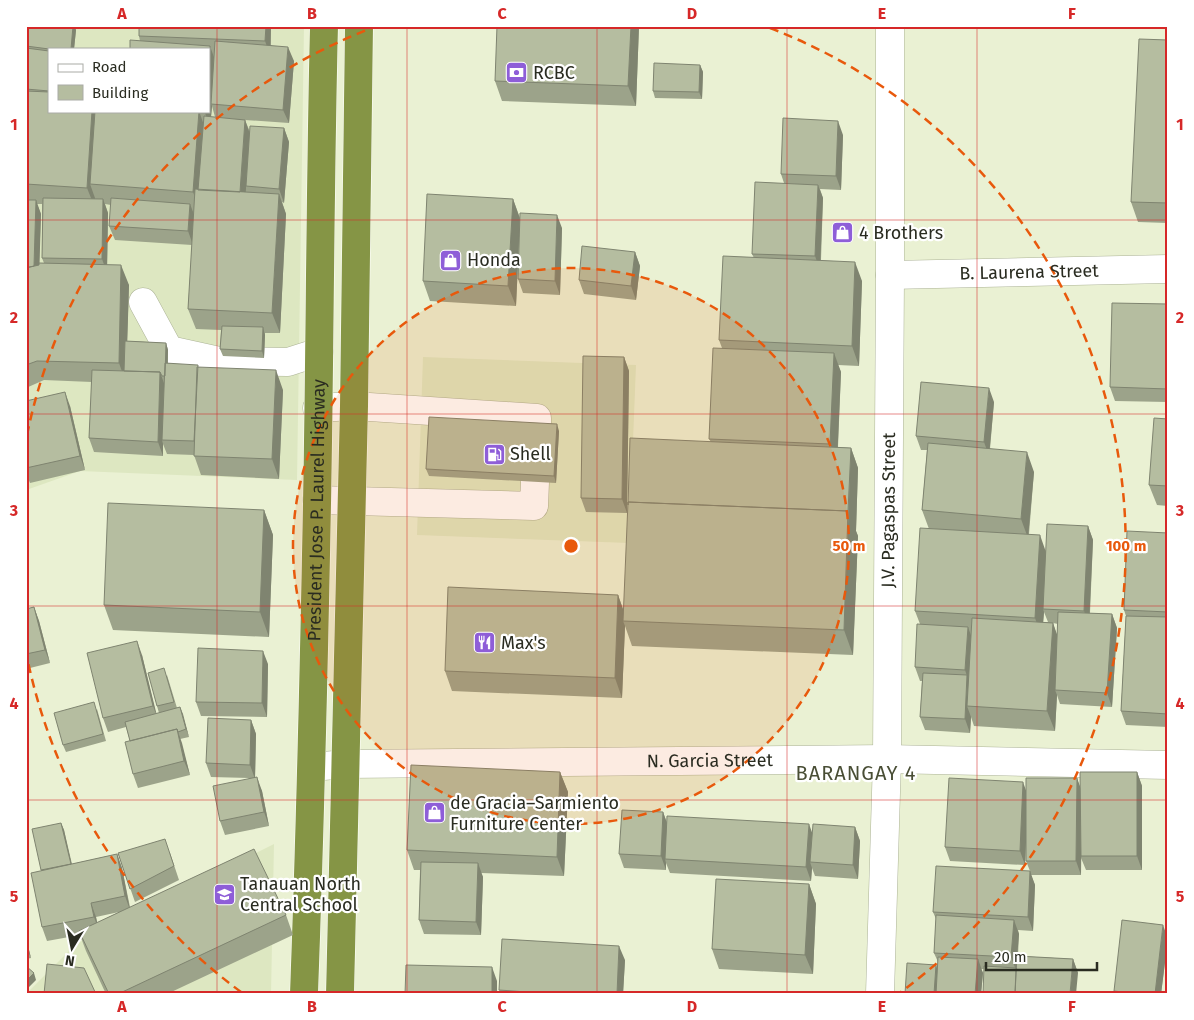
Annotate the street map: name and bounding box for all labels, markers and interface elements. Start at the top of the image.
text: A [116,4,127,23]
text: B [307,4,317,23]
text: C [497,4,507,23]
text: D [687,4,697,23]
text: E [878,4,886,23]
text: F [1068,4,1076,23]
legend [48,48,210,112]
text: Road [92,58,127,76]
bank icon: RCBC [505,61,529,85]
place label: RCBC [533,62,575,84]
text: Building [92,84,148,102]
text: 1 [10,115,18,134]
text: 1 [1176,115,1184,134]
shop icon: 4 Brothers [831,221,855,245]
place label: 4 Brothers [859,222,943,244]
shop icon: Honda [439,248,463,272]
place label: Honda [467,249,521,271]
street label: B. Laurena Street [959,259,1099,285]
text: 2 [10,308,18,327]
text: 2 [1176,308,1184,327]
street label: President Jose P. Laurel Highway [303,379,330,642]
street label: J.V. Pagaspas Street [877,432,900,588]
fuel station icon: Shell [482,442,506,466]
place label: Shell [510,443,551,465]
text: 3 [9,501,18,520]
text: 3 [1175,501,1184,520]
centre of rings [562,537,580,555]
text: 50 m [832,537,866,555]
text: 100 m [1106,537,1146,555]
restaurant icon: Max's [473,631,497,655]
place label: Max's [501,632,546,654]
text: 4 [9,694,19,713]
text: 4 [1175,694,1185,713]
street label: N. Garcia Street [647,749,774,772]
district label: BARANGAY 4 [796,761,916,785]
place label: de Gracia–Sarmiento Furniture Center [450,792,619,835]
shop icon: de Gracia–Sarmiento Furniture Center [422,801,446,825]
place label: Tanauan North Central School [240,873,361,916]
school or university icon: Tanauan North Central School [212,882,236,906]
text: 5 [10,887,19,906]
text: 5 [1176,887,1185,906]
north arrow [48,922,98,972]
scale bar [986,940,1098,972]
text: 20 m [994,948,1027,966]
text: N [64,951,76,969]
text: A [116,997,127,1016]
text: B [307,997,317,1016]
text: C [497,997,507,1016]
text: D [687,997,697,1016]
text: E [878,997,886,1016]
text: F [1068,997,1076,1016]

